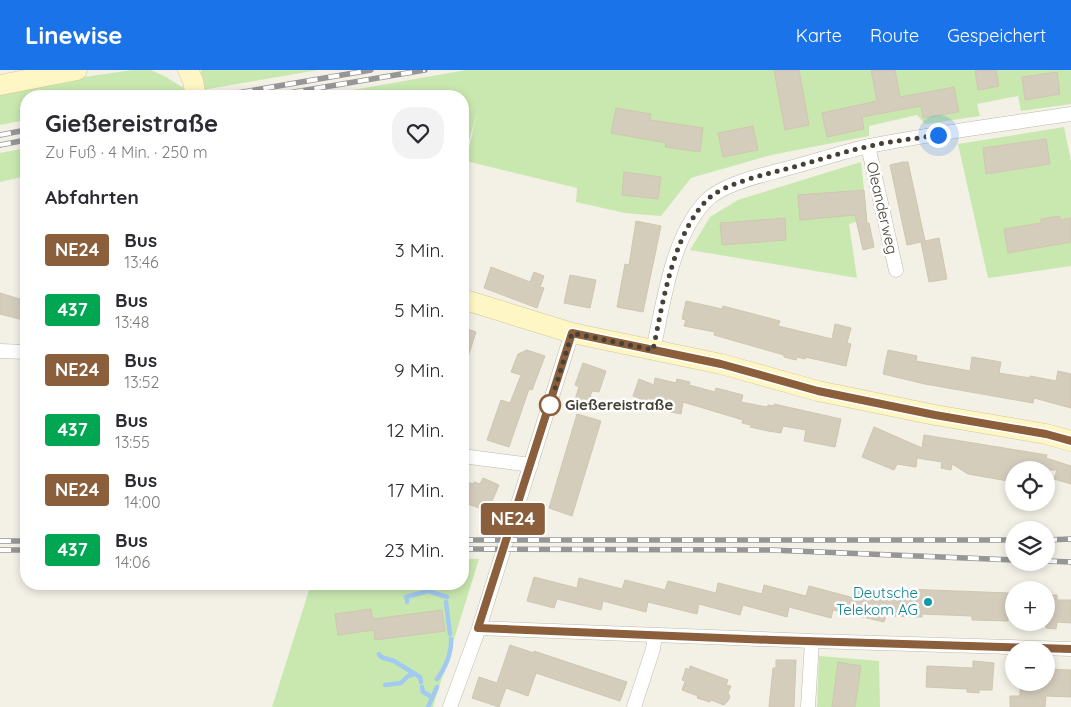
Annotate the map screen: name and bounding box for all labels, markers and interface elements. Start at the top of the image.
text: Linewise [25,20,122,50]
text: Karte [796,24,842,47]
text: Route [870,24,919,47]
text: Gespeichert [947,24,1046,47]
button: heart [392,107,444,159]
text: Gießereistraße [45,108,218,138]
your location [926,123,951,148]
text: Zu Fuß · 4 Min. · 250 m [45,142,208,162]
street label: Oleanderweg [863,160,902,256]
text: Abfahrten [45,185,139,209]
text: Bus [124,228,157,252]
text: NE24 [55,238,99,261]
text: 3 Min. [395,238,444,262]
text: 13:46 [124,252,159,272]
text: Bus [115,288,148,312]
text: 437 [57,298,88,321]
text: 5 Min. [394,298,444,322]
text: 13:48 [115,312,149,332]
text: Bus [124,348,157,372]
text: NE24 [55,358,99,381]
text: 9 Min. [394,358,444,382]
text: 13:52 [124,372,159,392]
marker: Gießereistraße [539,394,561,416]
place label: Gießereistraße [565,395,673,414]
text: Bus [115,408,148,432]
text: 437 [57,418,88,441]
text: 12 Min. [387,418,444,442]
text: 13:55 [115,432,150,452]
map controls [1005,461,1055,691]
button: locate [1005,461,1055,511]
text: Bus [124,468,157,492]
text: NE24 [55,478,99,501]
text: 17 Min. [388,478,444,502]
text: 14:00 [124,492,161,512]
line badge: NE24 [478,503,548,535]
text: NE24 [491,507,535,530]
button: layers [1005,521,1055,571]
text: Bus [115,528,148,552]
text: 437 [57,538,88,561]
text: 23 Min. [384,538,444,562]
text: 14:06 [115,552,150,572]
button: + [1005,581,1055,631]
place label: Deutsche Telekom AG [836,583,918,619]
marker: Deutsche Telekom AG [922,596,934,608]
button: − [1005,641,1055,691]

